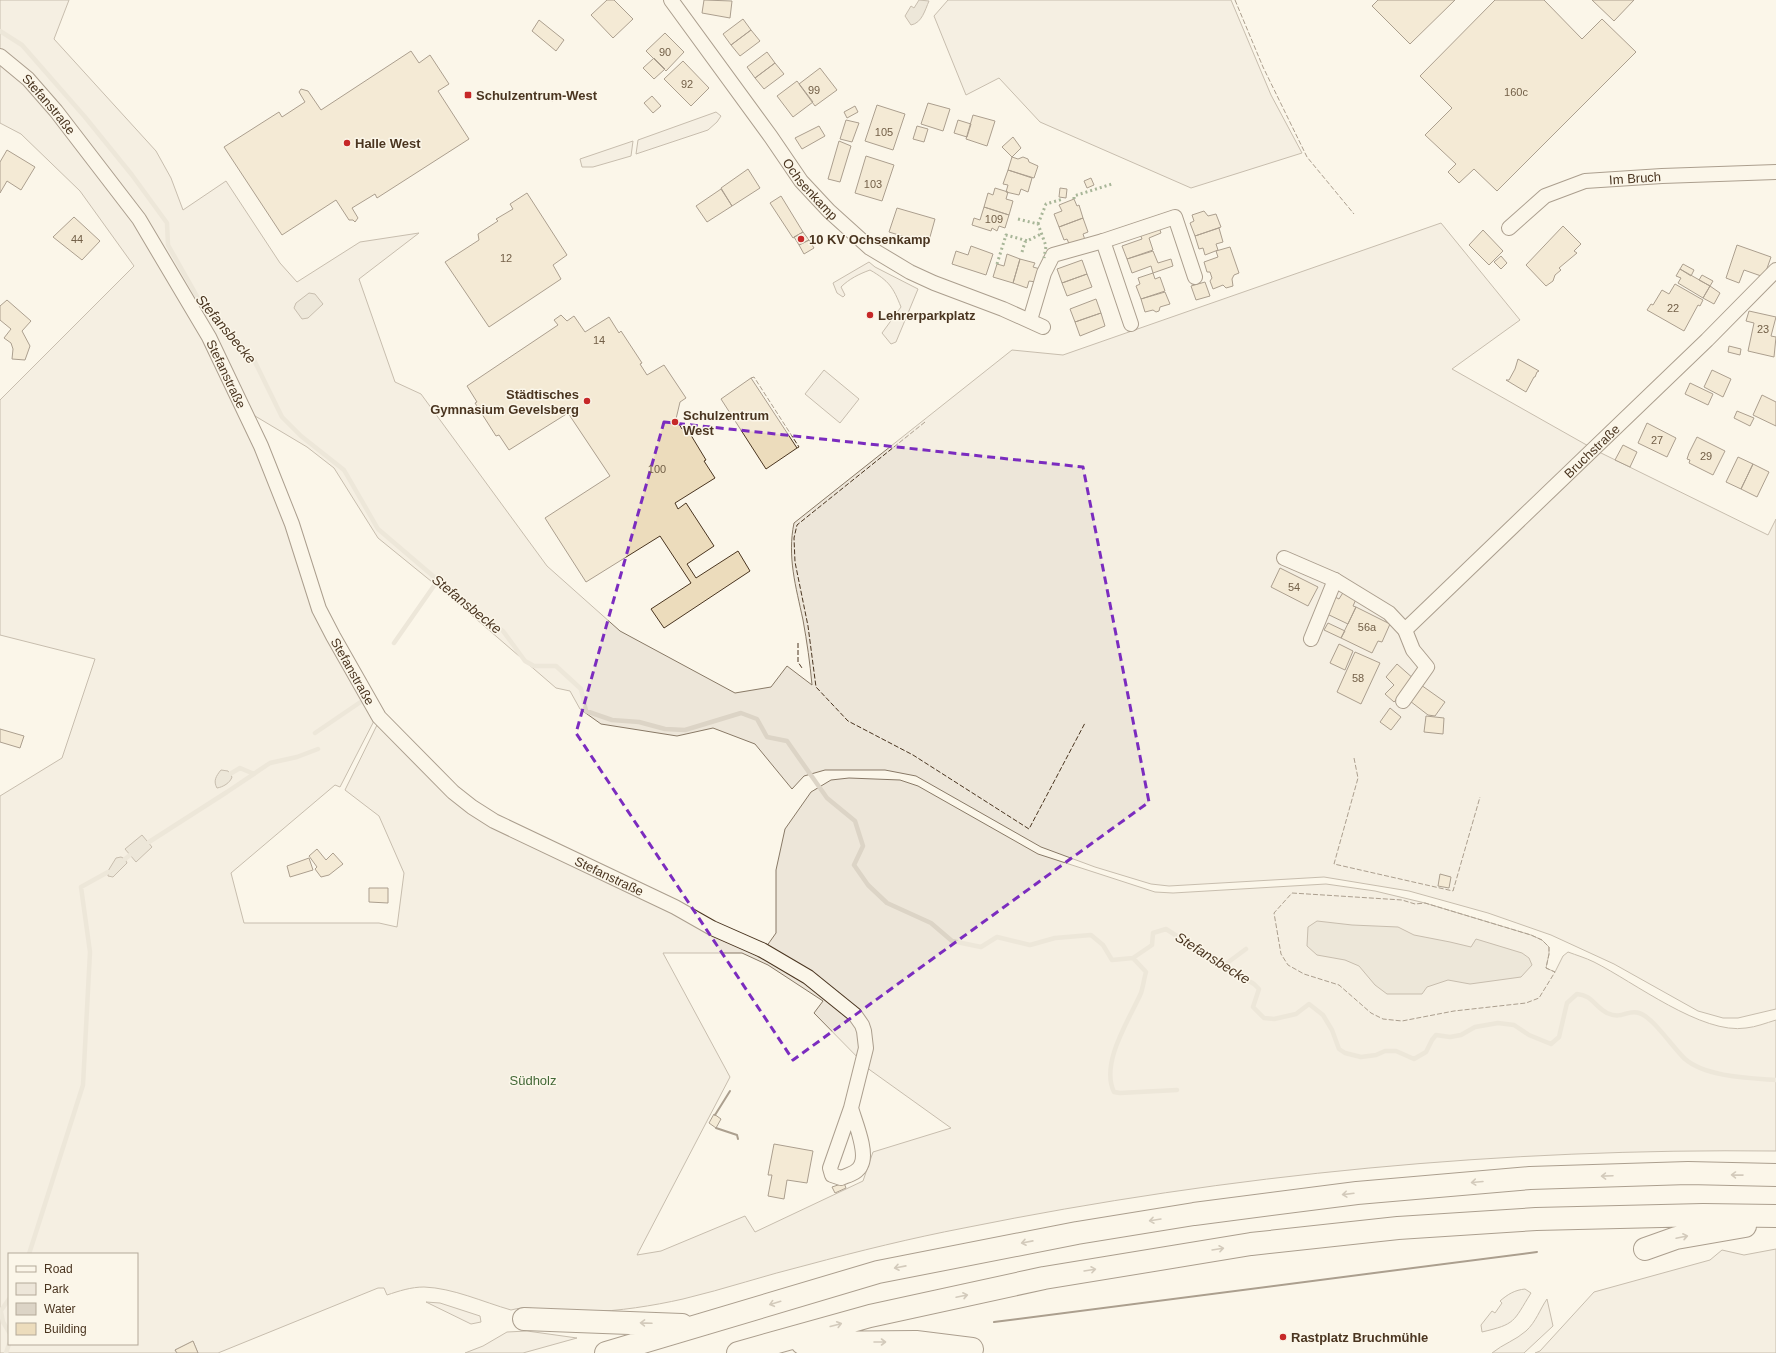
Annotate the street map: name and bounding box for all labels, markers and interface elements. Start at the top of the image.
house number: 90 [659,46,671,58]
street label: Stefanstraße [20,70,79,137]
house number: 92 [681,78,693,90]
house number: 99 [808,84,820,96]
house number: 160c [1504,86,1528,98]
place label: Schulzentrum-West [476,88,598,103]
marker: Schulzentrum-West [463,90,473,100]
house number: 105 [875,126,893,138]
place label: Halle West [355,136,421,151]
marker: Halle West [342,138,352,148]
street label: Ochsenkamp [780,155,841,223]
street label: Im Bruch [1609,169,1661,187]
house number: 103 [864,178,882,190]
house number: 109 [985,213,1003,225]
place label: 10 KV Ochsenkamp [809,232,930,247]
house number: 44 [71,233,83,245]
marker: 10 KV Ochsenkamp [796,234,806,244]
house number: 12 [500,252,512,264]
water label: Stefansbecke [193,291,260,367]
house number: 22 [1667,302,1679,314]
place label: Lehrerparkplatz [878,308,976,323]
marker: Lehrerparkplatz [865,310,875,320]
house number: 23 [1757,323,1769,335]
house number: 14 [593,334,605,346]
street label: Stefanstraße [204,337,249,411]
place label: Städtisches Gymnasium Gevelsberg [430,387,579,417]
marker: Städtisches Gymnasium Gevelsberg [582,396,592,406]
place label: Schulzentrum West [683,408,769,438]
marker: Schulzentrum West [670,417,680,427]
street label: Bruchstraße [1561,421,1622,481]
house number: 27 [1651,434,1663,446]
house number: 29 [1700,450,1712,462]
house number: 100 [648,463,666,475]
water label: Stefansbecke [429,571,505,637]
house number: 54 [1288,581,1300,593]
house number: 56a [1358,621,1377,633]
street label: Stefanstraße [328,635,378,707]
house number: 58 [1352,672,1364,684]
street label: Stefanstraße [573,853,646,899]
water label: Stefansbecke [1173,929,1253,987]
park label: Südholz [510,1073,556,1088]
one-way arrow [1731,1171,1744,1178]
one-way arrow [1601,1172,1614,1180]
one-way arrow [1471,1179,1484,1186]
one-way arrow [1342,1190,1355,1198]
one-way arrow [1149,1216,1162,1224]
one-way arrow [1675,1232,1688,1240]
one-way arrow [1021,1239,1034,1247]
one-way arrow [1211,1245,1224,1253]
legend [8,1253,138,1345]
text: Road [44,1262,73,1276]
one-way arrow [893,1264,906,1272]
one-way arrow [1083,1266,1096,1274]
text: Park [44,1282,70,1296]
one-way arrow [956,1291,969,1299]
one-way arrow [768,1300,781,1307]
text: Water [44,1302,76,1316]
one-way arrow [640,1320,653,1327]
one-way arrow [829,1321,842,1329]
text: Building [44,1322,87,1336]
place label: Rastplatz Bruchmühle [1291,1330,1428,1345]
marker: Rastplatz Bruchmühle [1278,1332,1288,1342]
one-way arrow [873,1338,886,1346]

